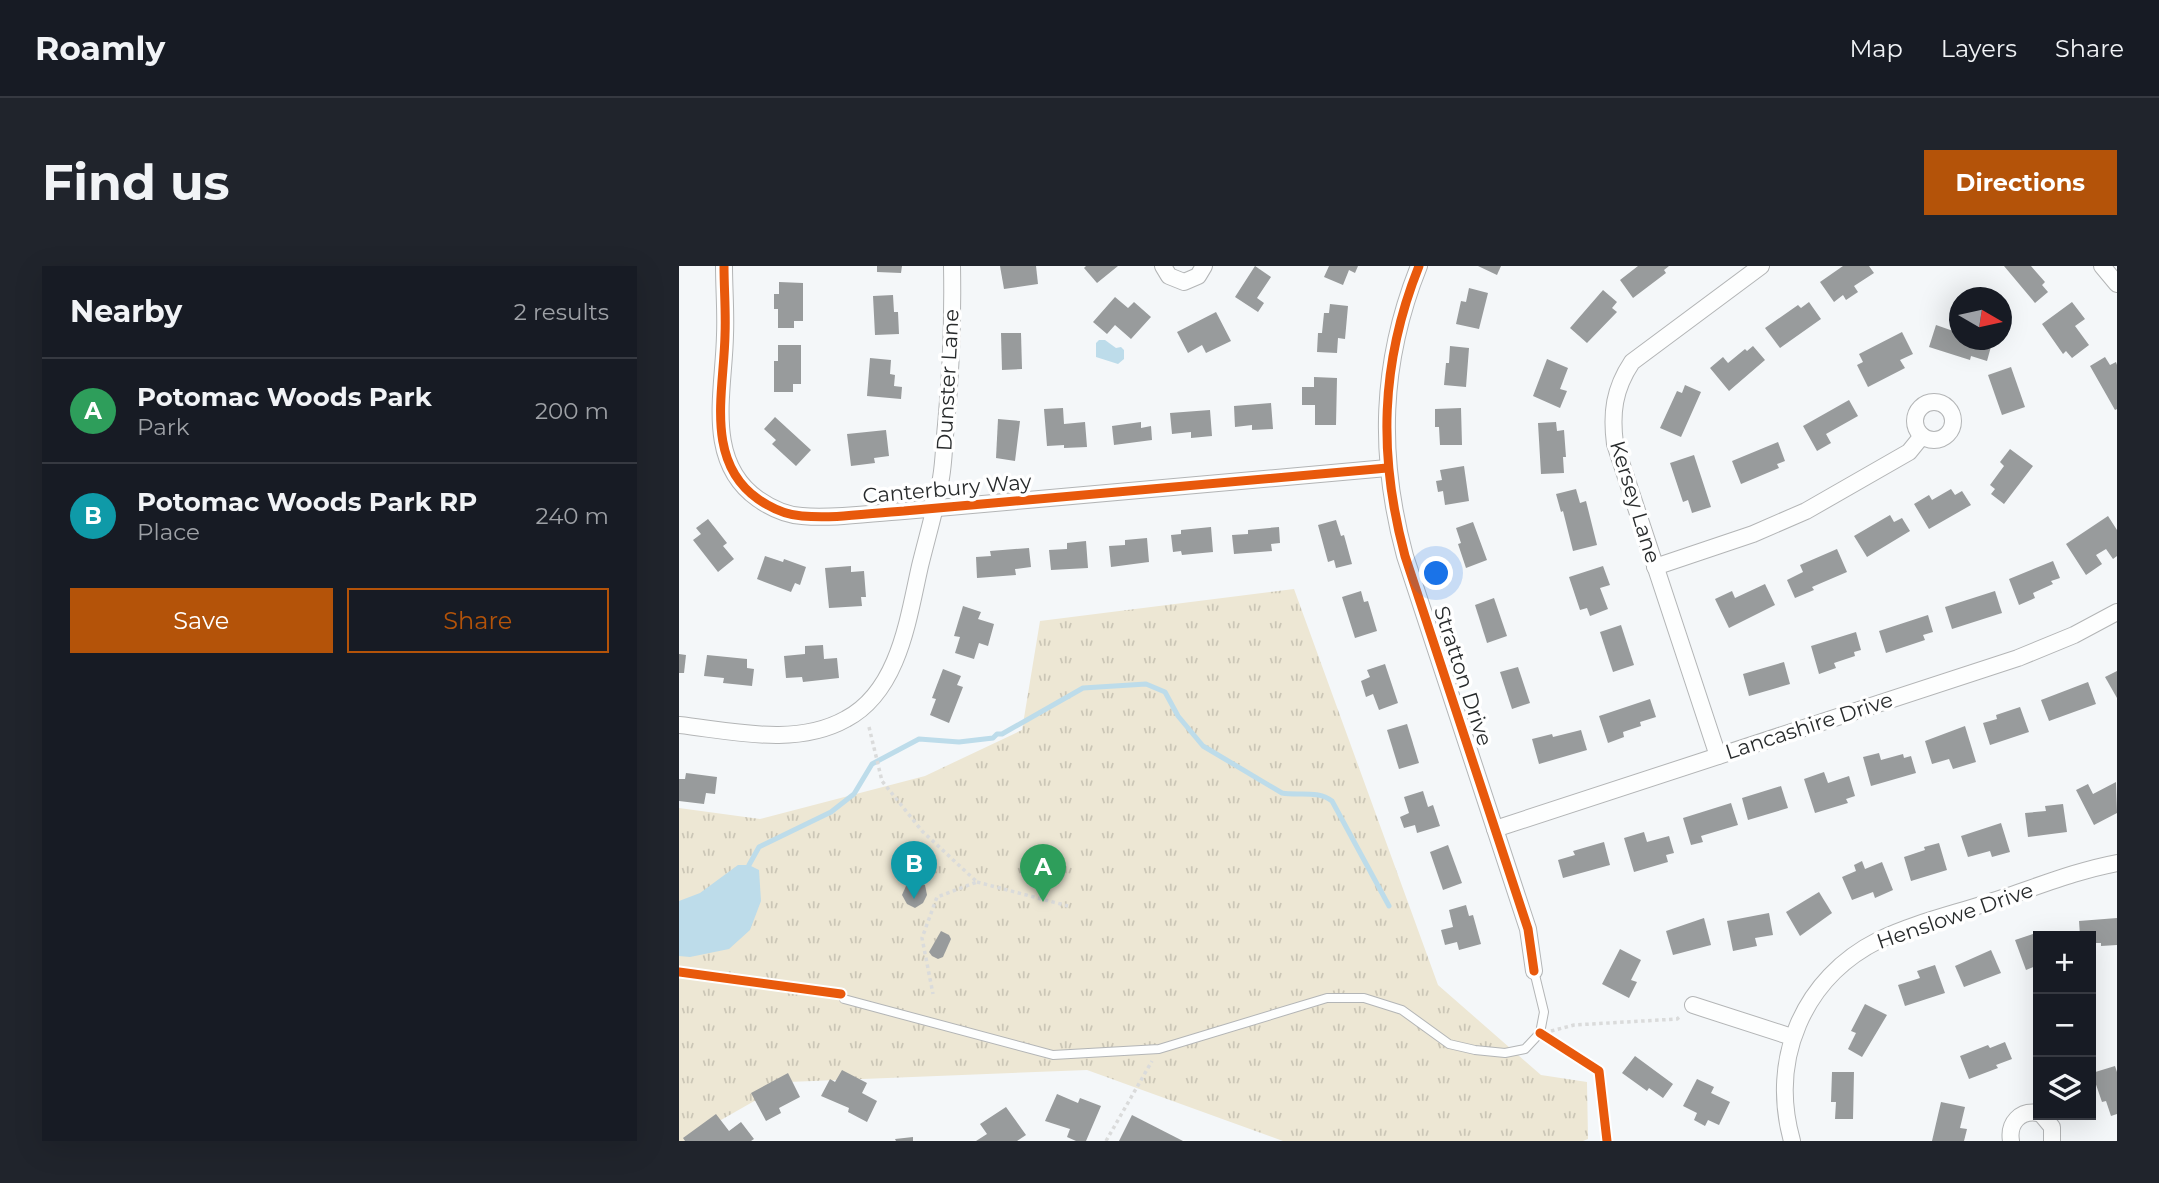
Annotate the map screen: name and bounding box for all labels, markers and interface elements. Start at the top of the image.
text: Roamly [35,28,165,68]
text: Map [1849,34,1903,63]
text: Layers [1941,34,2017,63]
text: Share [2055,34,2124,63]
button: Directions [1924,150,2117,215]
text: Find us [42,153,230,212]
north arrow [1949,287,2012,350]
text: Nearby [70,293,182,330]
text: 2 results [514,298,609,326]
street label: Dunster Lane [931,308,964,452]
text: Potomac Woods Park [137,381,432,413]
text: A [84,397,102,425]
text: 200 m [535,397,609,425]
text: Park [137,413,190,441]
street label: Kersey Lane [1605,438,1666,566]
street label: Canterbury Way [861,469,1033,508]
text: Potomac Woods Park RP [137,486,477,518]
text: B [84,502,102,530]
text: 240 m [536,502,609,530]
text: Place [137,518,200,546]
your location [1419,556,1453,590]
button: Save [70,588,333,653]
button: Share [347,588,609,653]
street label: Stratton Drive [1429,603,1498,749]
street label: Lancashire Drive [1722,687,1896,764]
pin: B [891,841,937,899]
pin: A [1020,844,1066,902]
street label: Henslowe Drive [1873,877,2036,954]
map controls [2033,931,2096,1120]
button: + [2033,931,2096,994]
button: − [2033,994,2096,1057]
button: layers [2033,1057,2096,1120]

